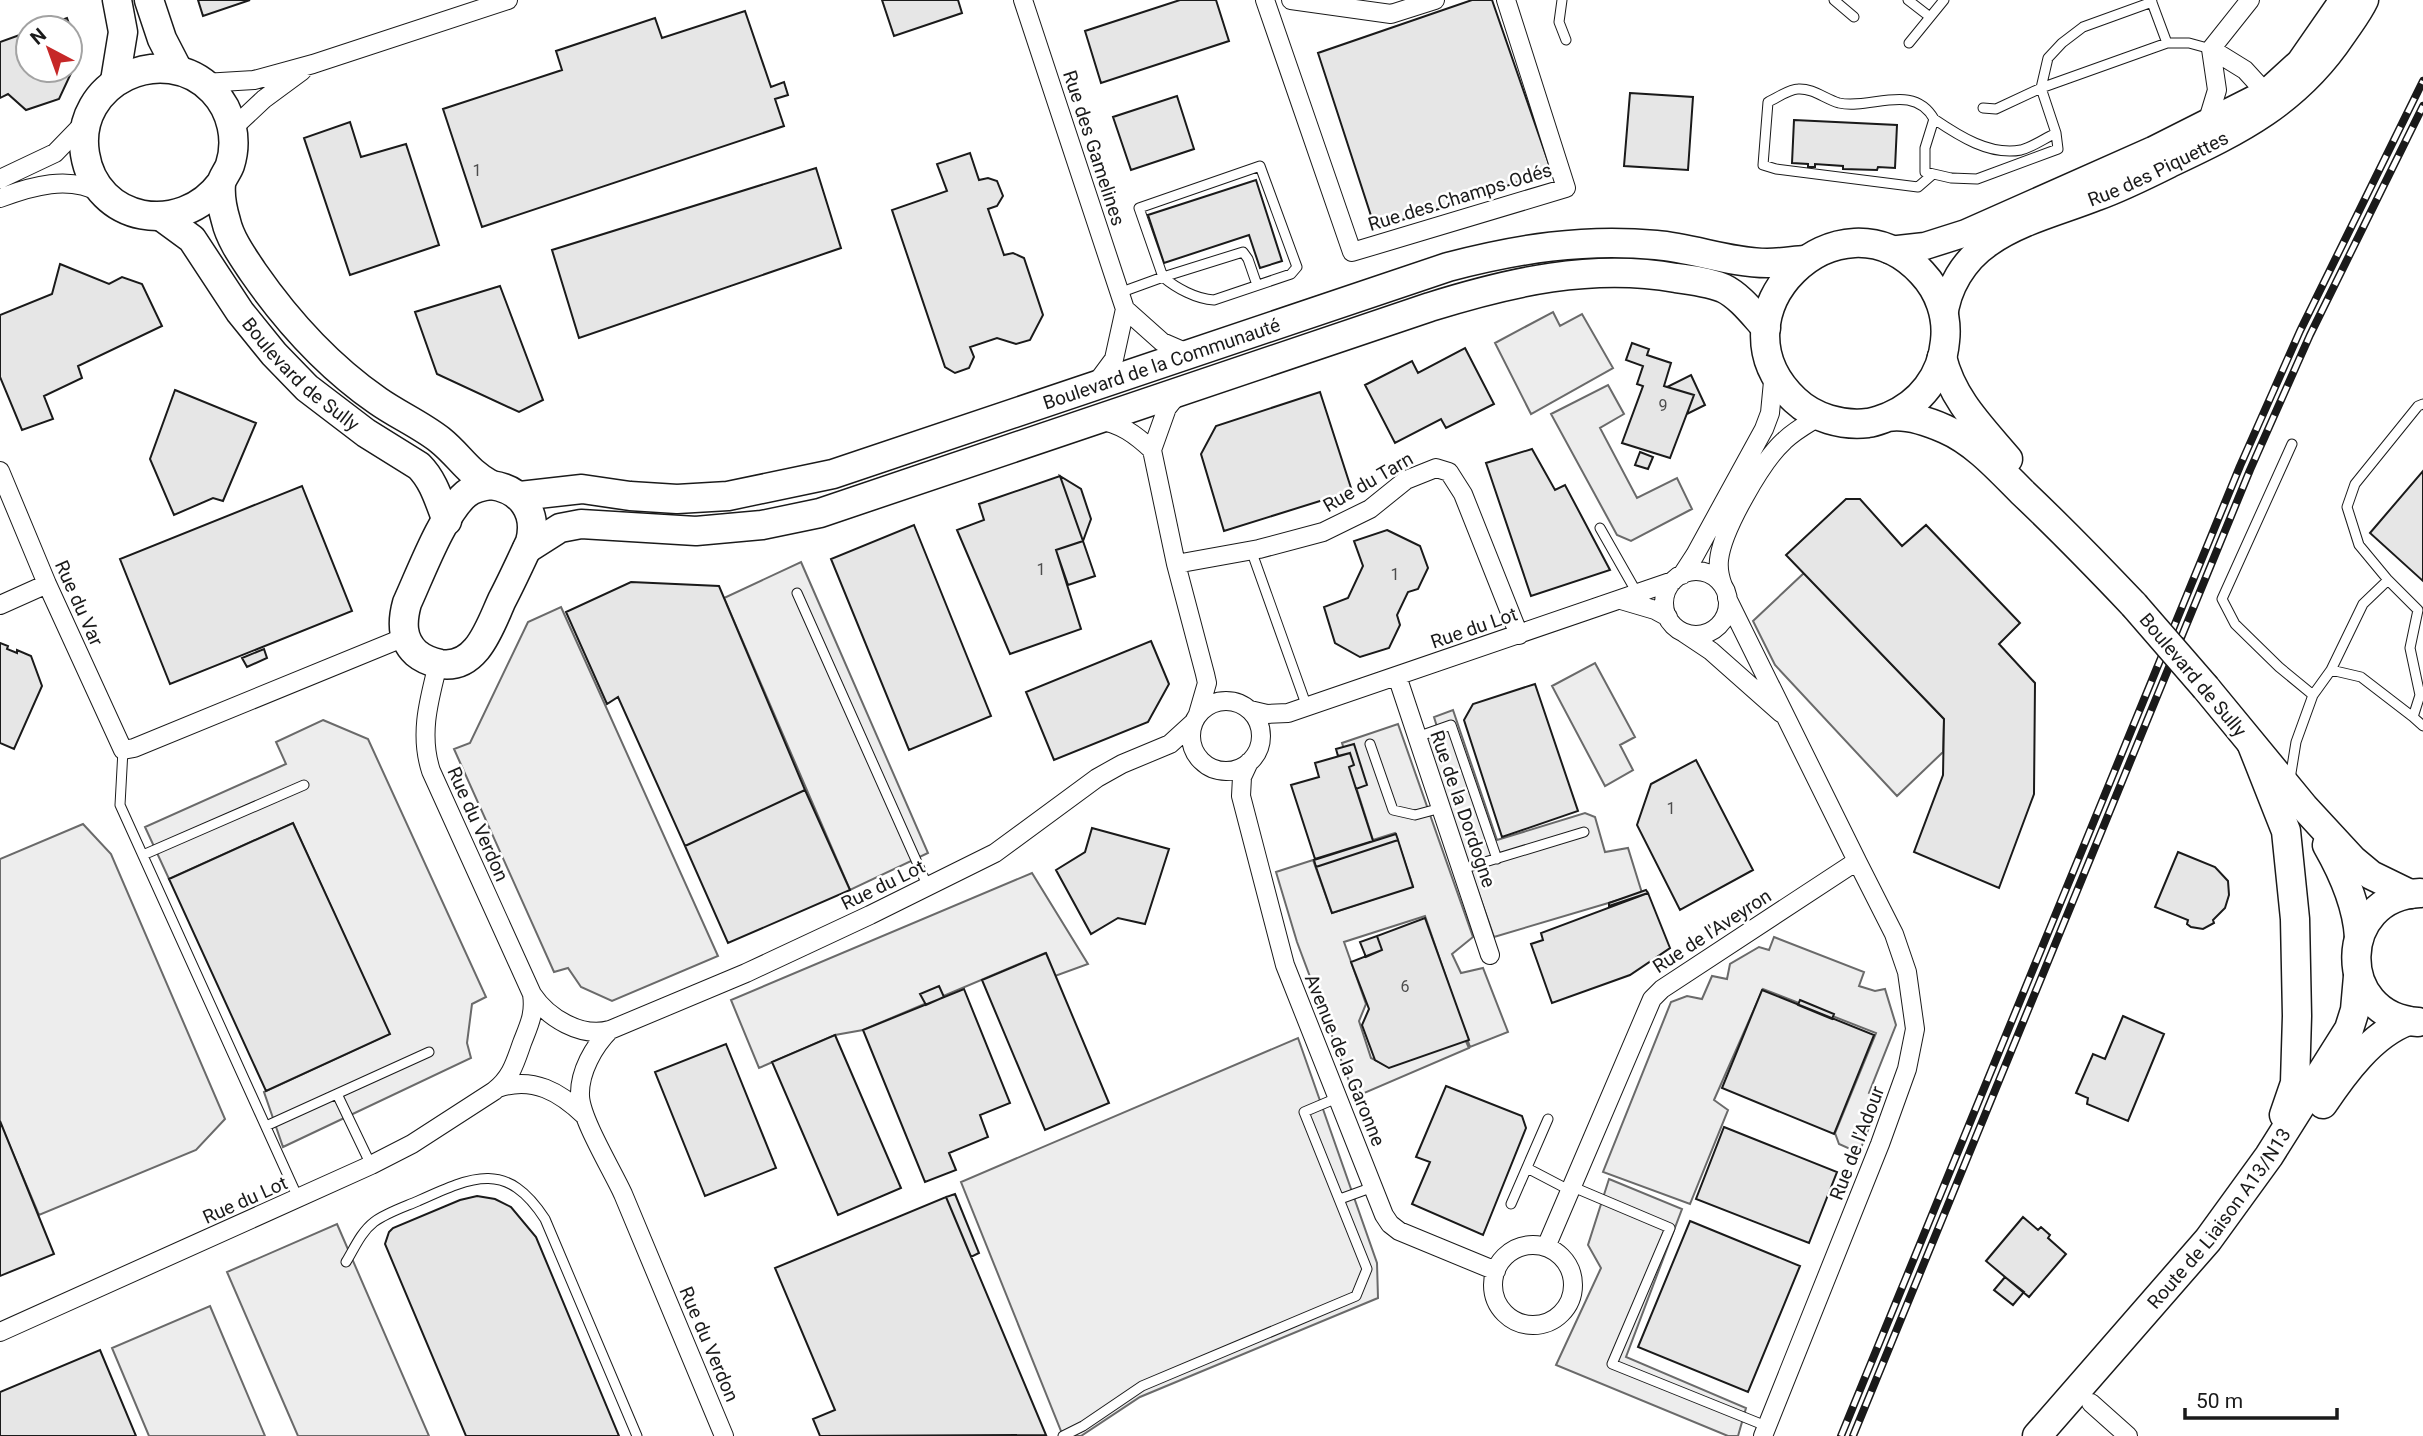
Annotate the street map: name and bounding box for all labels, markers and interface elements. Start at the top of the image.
north arrow [14,14,84,84]
text: N [26,23,51,50]
street label: Rue des Gamelines [1058,67,1130,229]
street label: Rue des Piquettes [2084,126,2232,211]
street label: Rue des Champs Odés [1365,158,1555,236]
house number: 1 [473,161,482,180]
street label: Boulevard de Sully [237,313,364,435]
street label: Boulevard de la Communauté [1040,313,1283,414]
house number: 9 [1659,396,1668,415]
street label: Rue du Tarn [1319,447,1417,517]
street label: Rue du Var [50,557,108,650]
house number: 1 [1037,560,1046,579]
house number: 1 [1391,565,1400,584]
street label: Rue du Lot [1428,602,1520,654]
street label: Boulevard de Sully [2135,609,2251,741]
street label: Rue de la Dordogne [1425,727,1501,891]
street label: Rue du Verdon [442,763,514,885]
house number: 1 [1667,799,1676,818]
street label: Rue du Lot [837,855,929,915]
street label: Rue de l'Aveyron [1648,884,1776,978]
street label: Avenue de la Garonne [1300,971,1390,1149]
house number: 6 [1401,977,1410,996]
street label: Rue de l'Adour [1825,1082,1889,1203]
street label: Route de Liaison A13/N13 [2142,1124,2295,1313]
street label: Rue du Lot [199,1171,291,1229]
street label: Rue du Verdon [674,1283,744,1405]
scale bar [2185,1376,2337,1420]
text: 50 m [2196,1389,2243,1413]

